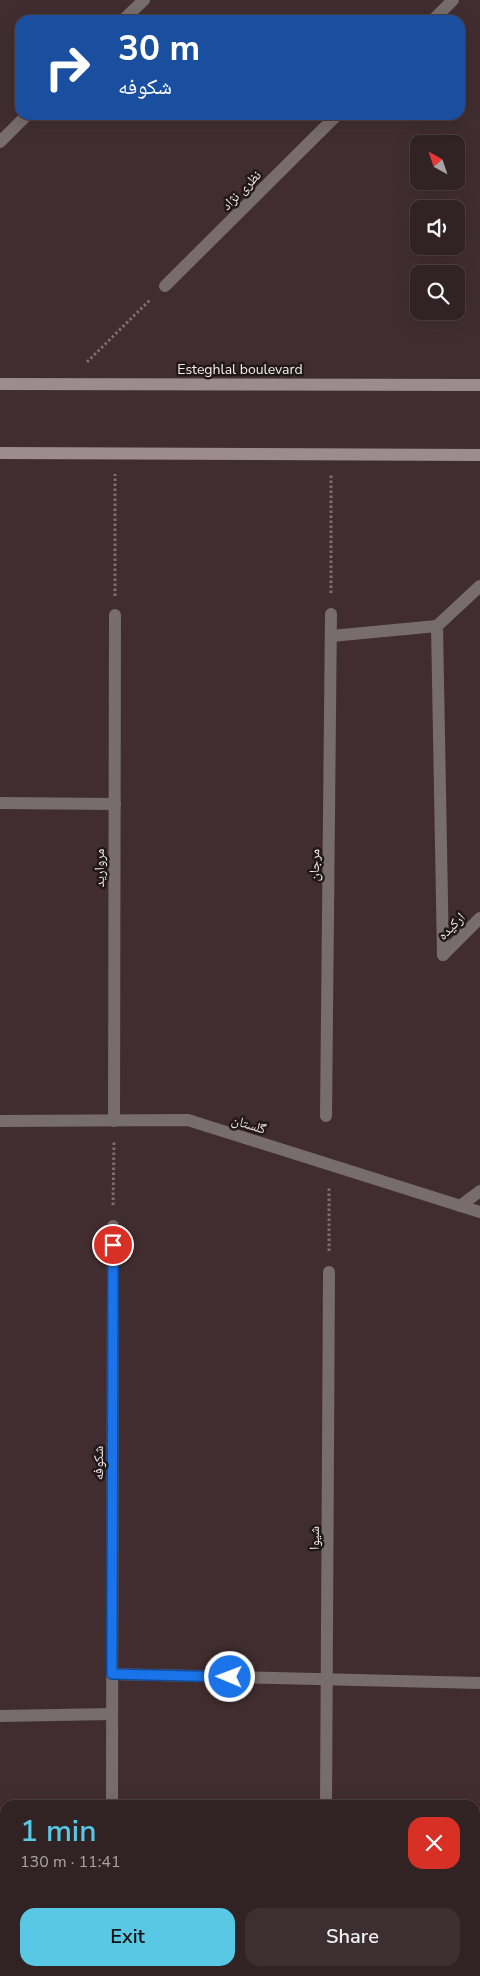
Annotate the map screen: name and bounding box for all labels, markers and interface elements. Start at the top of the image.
text: 30 m [118,25,200,72]
icon: right [35,35,100,100]
text: شکوفه [118,72,172,102]
north arrow [410,135,465,190]
map controls [410,135,465,320]
street label: نظری نژاد [217,166,266,214]
button: sound [410,200,465,255]
button: search [410,265,465,320]
street label: Esteghlal boulevard [177,360,303,379]
street label: مرجان [305,848,324,882]
street label: مروارید [90,849,109,887]
street label: ارکیده [433,908,469,944]
street label: گلستان [229,1110,269,1139]
pin [92,1224,134,1266]
icon: arrive [99,1231,127,1259]
street label: شکوفه [89,1446,108,1480]
street label: شیوا [305,1526,324,1550]
position arrow [203,1650,255,1702]
text: 1 min [20,1811,96,1852]
button: close [408,1817,460,1869]
text: 130 m · 11:41 [20,1851,121,1873]
button: Exit [20,1908,235,1966]
button: Share [245,1908,460,1966]

